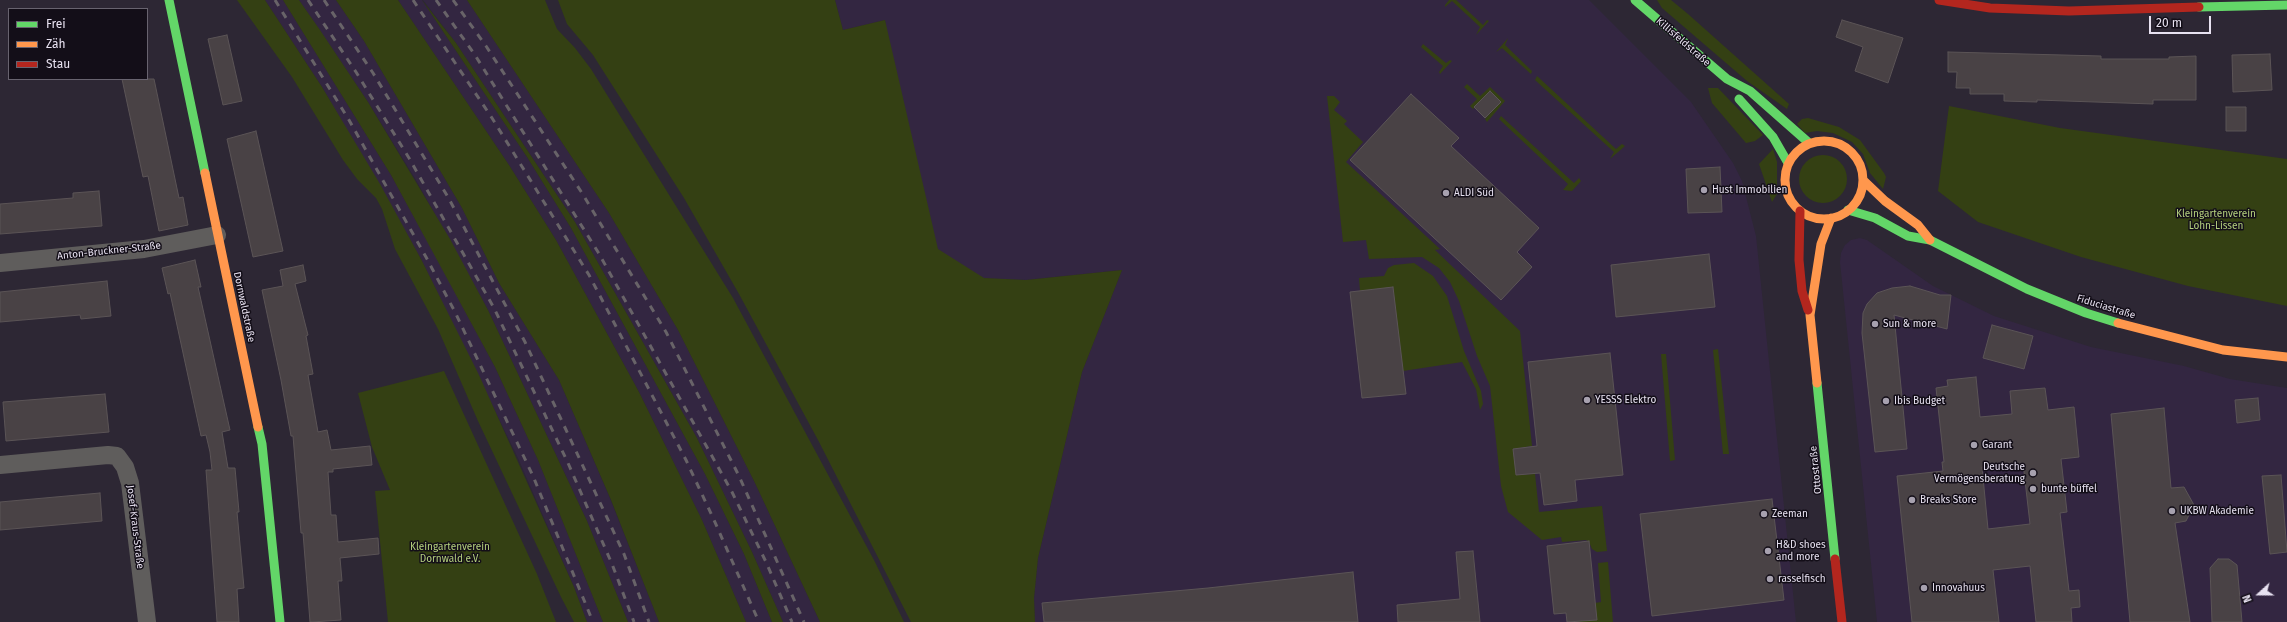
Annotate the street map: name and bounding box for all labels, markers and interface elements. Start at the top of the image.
legend [8,8,148,80]
scale bar [2151,8,2213,34]
street label: Killisfeldstraße [1653,15,1713,69]
text: 20 m [2156,16,2182,30]
text: Frei [46,17,66,31]
text: Zäh [46,37,66,51]
text: Stau [46,57,70,71]
place label: Hust Immobilien [1712,184,1787,196]
marker: Hust Immobilien [1699,185,1709,195]
place label: ALDI Süd [1454,187,1494,199]
marker: ALDI Süd [1441,188,1451,198]
park label: Kleingartenverein Lohn-Lissen [2176,208,2256,232]
street label: Anton-Bruckner-Straße [57,240,161,262]
street label: Dornwaldstraße [231,271,257,343]
street label: Fiduciastraße [2075,292,2137,322]
place label: Sun & more [1883,318,1936,330]
marker: Sun & more [1870,319,1880,329]
place label: YESSS Elektro [1595,394,1656,406]
marker: YESSS Elektro [1582,395,1592,405]
place label: Ibis Budget [1894,395,1945,407]
marker: Ibis Budget [1881,396,1891,406]
place label: Garant [1982,439,2012,451]
marker: Garant [1969,440,1979,450]
street label: Ottostraße [1808,445,1824,495]
place label: Deutsche Vermögensberatung [1934,461,2025,484]
marker: Deutsche Vermögensberatung [2028,468,2038,478]
place label: bunte büffel [2041,483,2097,495]
street label: Josef-Kraus-Straße [124,484,146,570]
marker: bunte büffel [2028,484,2038,494]
place label: Breaks Store [1920,494,1977,506]
marker: Breaks Store [1907,495,1917,505]
place label: UKBW Akademie [2180,505,2254,517]
marker: UKBW Akademie [2167,506,2177,516]
place label: Zeeman [1772,508,1808,520]
marker: Zeeman [1759,509,1769,519]
place label: H&D shoes and more [1776,539,1826,562]
park label: Kleingartenverein Dornwald e.V. [410,541,490,564]
marker: H&D shoes and more [1763,546,1773,556]
place label: rasselfisch [1778,573,1826,585]
marker: rasselfisch [1765,574,1775,584]
north arrow [2239,574,2279,614]
place label: Innovahuus [1932,582,1985,594]
marker: Innovahuus [1919,583,1929,593]
text: N [2240,593,2255,604]

